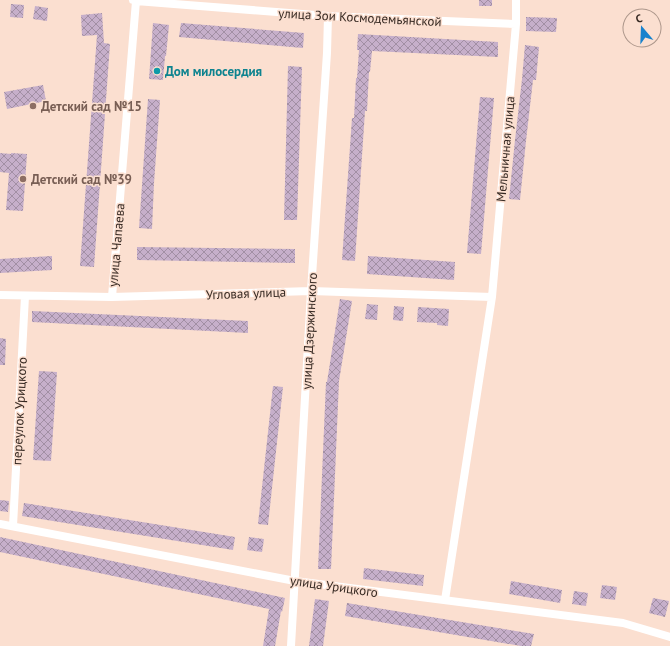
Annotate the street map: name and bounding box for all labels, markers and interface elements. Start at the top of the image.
street label: улица Зои Космодемьянской [278,5,442,30]
north arrow [622,8,662,48]
text: С [634,11,644,26]
place label: Дом милосердия [165,63,262,80]
marker: Дом милосердия [152,66,162,76]
street label: Мельничная улица [492,96,519,203]
place label: Детский сад №15 [41,98,142,115]
marker: Детский сад №15 [28,101,38,111]
place label: Детский сад №39 [31,171,132,188]
marker: Детский сад №39 [18,174,28,184]
street label: улица Чапаева [104,203,129,288]
street label: улица Дзержинского [298,272,321,390]
street label: Угловая улица [206,284,286,303]
street label: переулок Урицкого [8,357,31,465]
street label: улица Урицкого [289,572,379,601]

